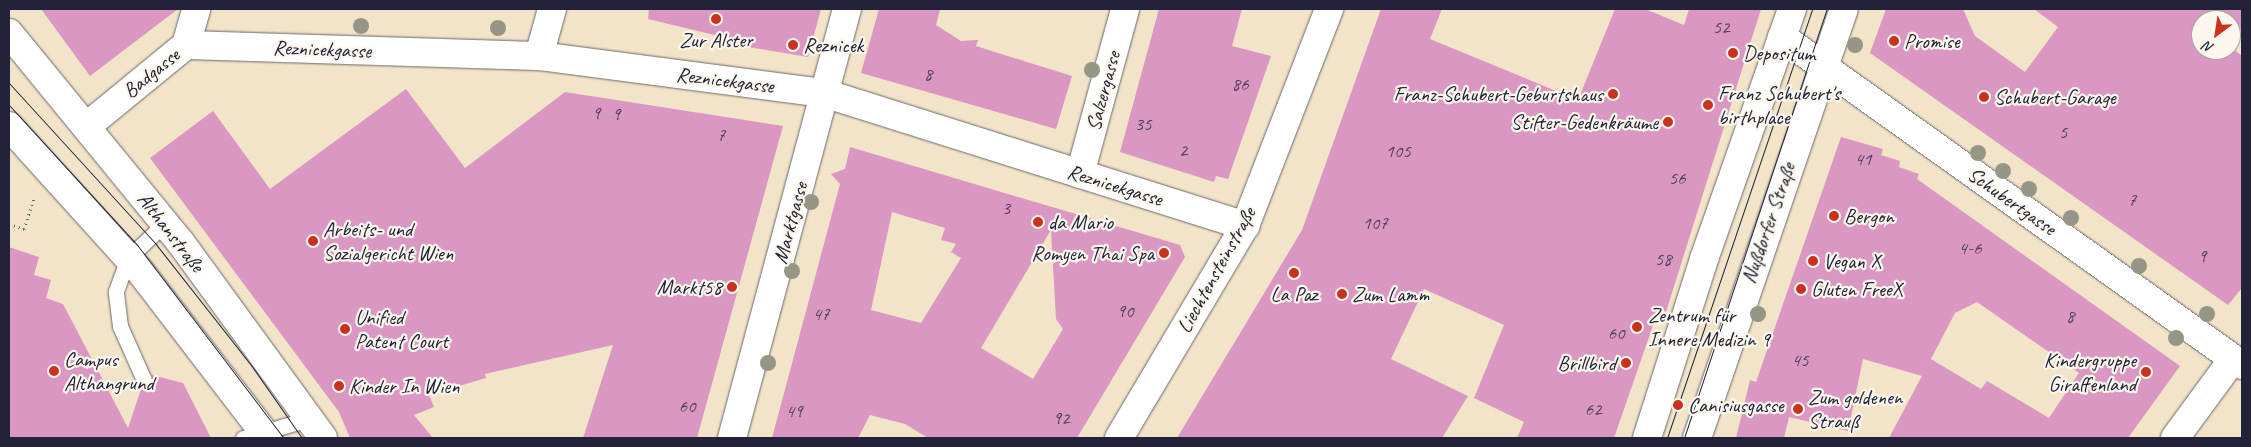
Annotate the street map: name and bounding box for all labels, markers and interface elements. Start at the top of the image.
north arrow [2191,10,2241,60]
marker: Zur Alster [710,13,722,25]
house number: 52 [1712,17,1730,39]
place label: Zur Alster [679,27,753,53]
place label: Promise [1904,28,1959,54]
place label: Reznicek [803,32,863,58]
street label: Reznicekgasse [273,35,371,63]
marker: Promise [1888,35,1900,47]
text: N [2200,38,2217,57]
marker: Reznicek [787,39,799,51]
place label: Depositum [1743,40,1815,66]
street label: Badgasse [118,43,184,103]
marker: Depositum [1727,47,1739,59]
street label: Salzergasse [1080,49,1126,133]
street label: Reznicekgasse [675,62,775,98]
house number: 8 [924,64,932,86]
house number: 86 [1231,74,1249,96]
place label: Franz Schubert's birthplace [1718,80,1840,130]
place label: Franz-Schubert-Geburtshaus [1394,81,1603,107]
place label: Schubert-Garage [1994,84,2116,110]
marker: Franz-Schubert-Geburtshaus [1607,88,1619,100]
marker: Schubert-Garage [1978,91,1990,103]
marker: Franz Schubert's birthplace [1702,99,1714,111]
house number: 9 [592,103,600,125]
house number: 9 [612,104,620,126]
place label: Stifter-Gedenkräume [1511,109,1658,135]
house number: 35 [1134,114,1152,136]
marker: Stifter-Gedenkräume [1662,116,1674,128]
house number: 5 [2059,122,2067,144]
house number: 7 [717,125,725,147]
house number: 2 [1179,140,1187,162]
house number: 105 [1385,141,1411,163]
house number: 41 [1854,149,1872,171]
street label: Reznicekgasse [1064,159,1166,211]
street label: Nußdorfer Straße [1735,159,1801,287]
street label: Schubertgasse [1963,161,2061,241]
house number: 56 [1668,168,1686,190]
street label: Marktgasse [767,179,813,267]
street label: Althanstraße [132,187,210,277]
house number: 7 [2128,190,2136,212]
house number: 3 [1002,198,1010,220]
street label: Liechtensteinstraße [1171,203,1261,337]
place label: Bergon [1844,203,1894,229]
place label: da Mario [1048,209,1114,235]
marker: Bergon [1828,210,1840,222]
house number: 107 [1362,213,1388,235]
place label: Arbeits- und Sozialgericht Wien [323,216,454,266]
marker: da Mario [1032,216,1044,228]
marker: Arbeits- und Sozialgericht Wien [307,235,319,247]
house number: 4-6 [1958,238,1982,260]
place label: Romyen Thai Spa [1030,240,1154,266]
house number: 9 [2198,246,2206,268]
marker: Romyen Thai Spa [1158,247,1170,259]
place label: Vegan X [1823,248,1881,274]
house number: 58 [1654,249,1672,271]
marker: Vegan X [1807,255,1819,267]
marker: La Paz [1288,267,1300,279]
place label: Markt58 [657,274,722,300]
place label: Gluten FreeX [1811,276,1903,302]
marker: Markt58 [726,281,738,293]
place label: La Paz [1270,281,1318,307]
place label: Zum Lamm [1352,281,1430,307]
marker: Gluten FreeX [1795,283,1807,295]
marker: Zum Lamm [1336,288,1348,300]
house number: 90 [1116,301,1134,323]
place label: Zentrum für Innere Medizin 9 [1648,302,1770,352]
place label: Unified Patent Court [355,304,448,354]
house number: 47 [812,304,830,326]
house number: 8 [2066,306,2074,328]
marker: Zentrum für Innere Medizin 9 [1630,320,1644,334]
marker: Unified Patent Court [339,323,351,335]
house number: 60 [1607,323,1625,345]
place label: Campus Althangrund [64,346,154,396]
place label: Kindergruppe Giraffenland [2044,347,2136,397]
place label: Brillbird [1558,350,1616,376]
house number: 45 [1791,350,1809,372]
marker: Brillbird [1620,357,1632,369]
marker: Campus Althangrund [48,365,60,377]
marker: Kindergruppe Giraffenland [2140,366,2152,378]
place label: Kinder In Wien [349,373,459,399]
marker: Kinder In Wien [333,380,345,392]
place label: Zum goldenen Strauß [1808,384,1902,434]
place label: Canisiusgasse [1688,392,1784,418]
house number: 60 [678,396,696,418]
house number: 62 [1584,399,1602,421]
marker: Canisiusgasse [1672,399,1684,411]
house number: 49 [785,401,803,423]
marker: Zum goldenen Strauß [1792,403,1804,415]
house number: 92 [1052,408,1070,430]

